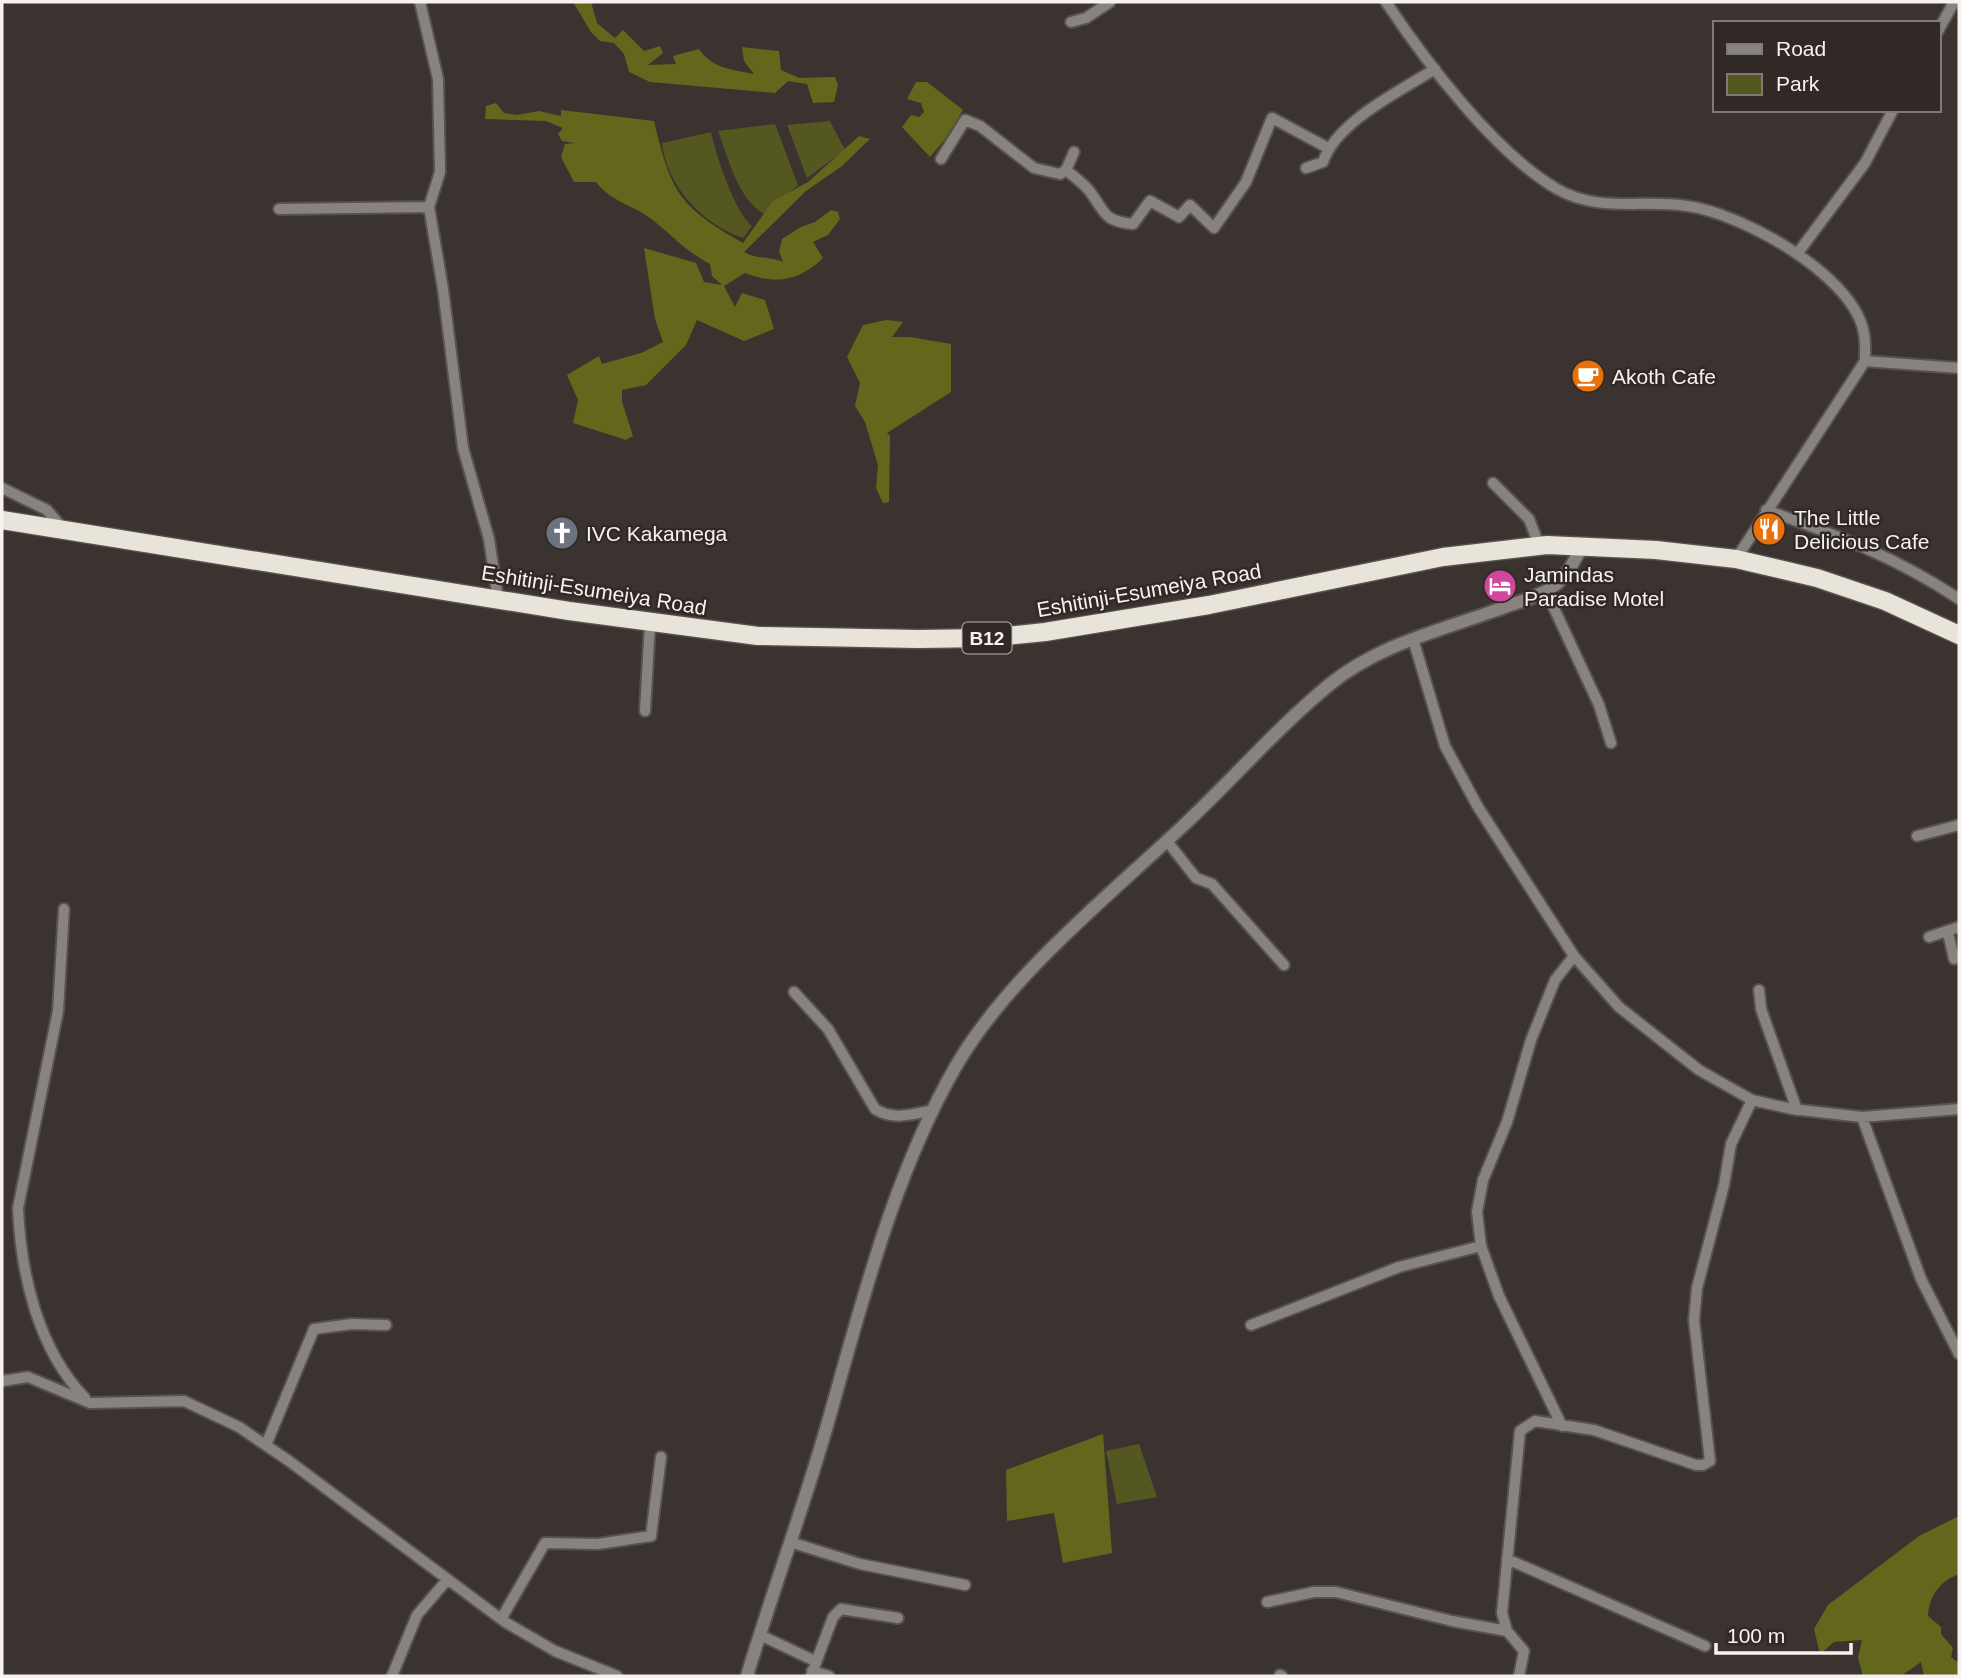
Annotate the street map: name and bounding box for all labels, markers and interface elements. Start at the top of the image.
legend [1713,21,1940,112]
text: Road [1776,37,1826,60]
text: Park [1776,72,1820,95]
cafe icon: Akoth Cafe [1569,357,1607,395]
place label: Akoth Cafe [1612,365,1716,388]
place label: The Little Delicious Cafe [1794,506,1929,553]
restaurant icon: The Little Delicious Cafe [1750,510,1788,548]
church icon: IVC Kakamega [543,514,581,552]
place label: IVC Kakamega [586,522,728,545]
street label: Eshitinji-Esumeiya Road [1035,559,1263,621]
street label: Eshitinji-Esumeiya Road [480,561,708,619]
place label: Jamindas Paradise Motel [1524,563,1664,610]
hotel icon: Jamindas Paradise Motel [1481,567,1519,605]
road number: B12 [962,622,1012,653]
scale bar [1716,1612,1851,1656]
text: 100 m [1727,1624,1785,1647]

